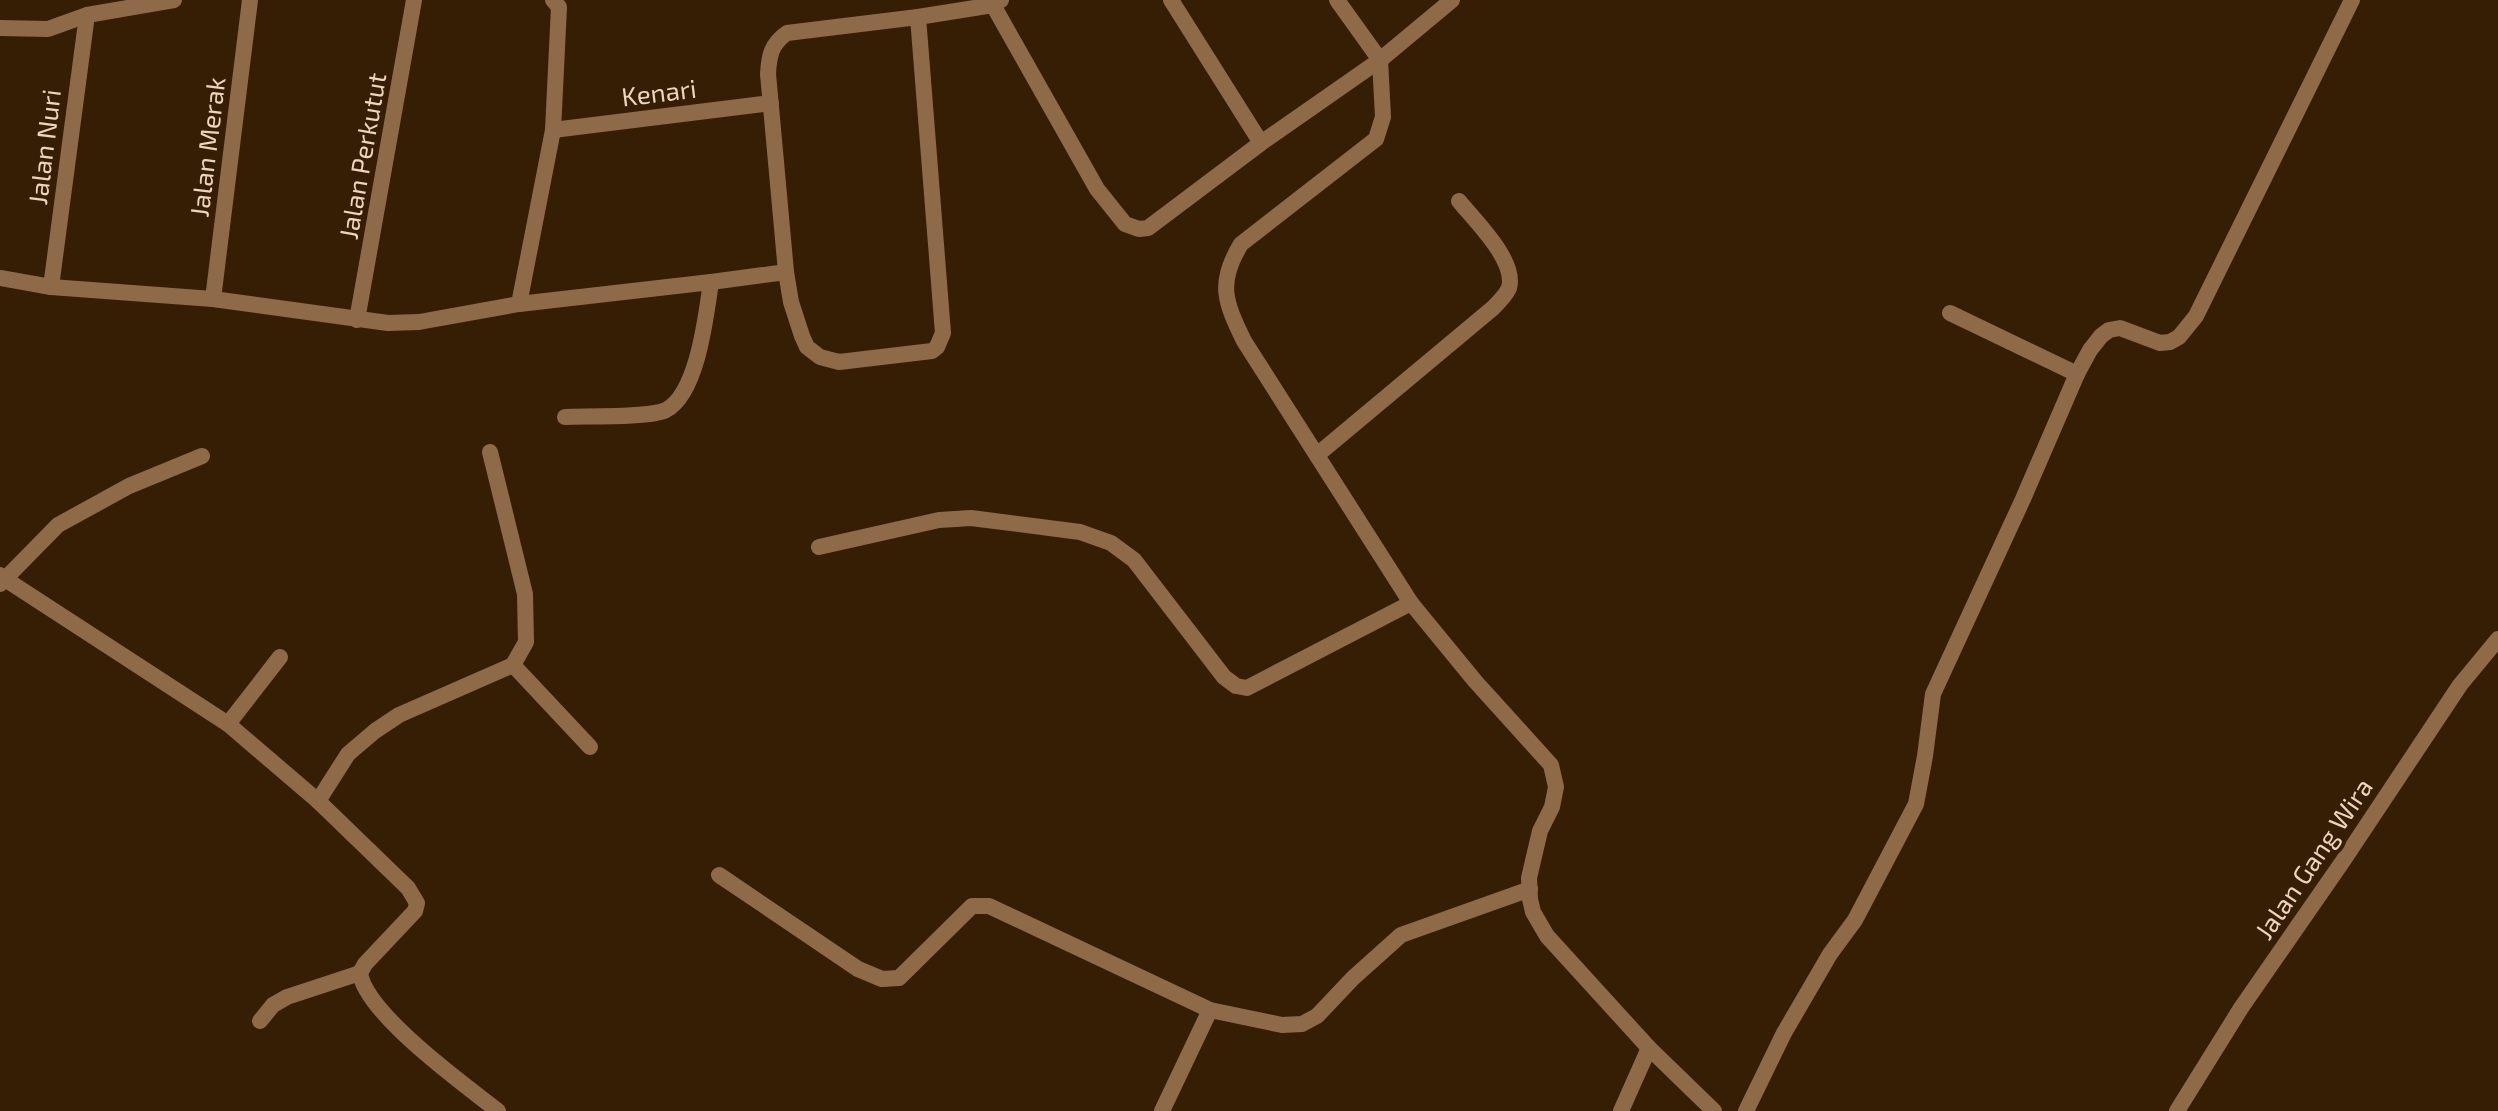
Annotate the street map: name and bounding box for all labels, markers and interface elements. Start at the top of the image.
street label: Jalan Perkutut [332,70,391,241]
street label: Kenari [620,72,698,111]
street label: Jalan Merak [183,75,230,219]
street label: Jalan Nuri [21,87,66,206]
street label: Jalan Gang Wira [2247,772,2378,945]

